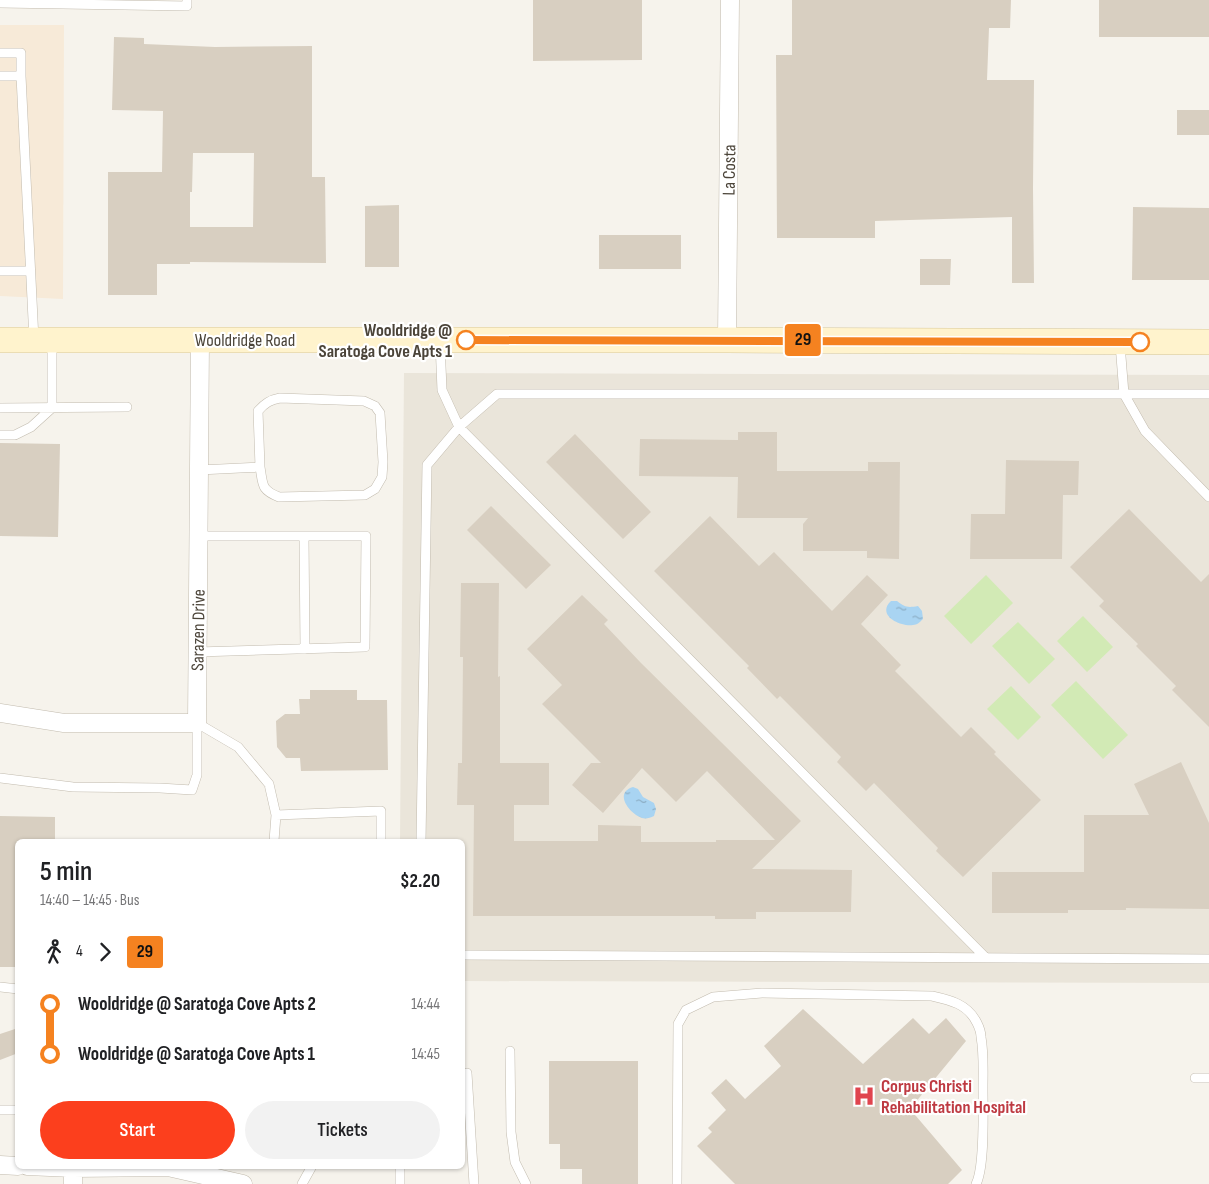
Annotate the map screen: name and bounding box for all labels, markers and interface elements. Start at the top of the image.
street label: La Costa [719,144,740,196]
place label: Wooldridge @ Saratoga Cove Apts 1 [319,320,452,362]
line badge: 29 [780,324,826,356]
text: 29 [795,329,811,350]
street label: Wooldridge Road [195,330,295,351]
marker: Wooldridge @ Saratoga Cove Apts 1 [456,330,476,350]
unlabelled marker [1130,332,1150,352]
street label: Sarazen Drive [187,589,210,671]
text: 5 min [40,855,92,888]
text: $2.20 [400,870,440,893]
text: 14:40 – 14:45 · Bus [40,891,139,910]
icon: walk [40,938,68,966]
icon: forward [91,938,119,966]
text: 29 [137,941,153,962]
text: 4 [76,942,83,961]
text: Wooldridge @ Saratoga Cove Apts 2 [78,993,316,1016]
text: 14:44 [411,995,440,1014]
text: Wooldridge @ Saratoga Cove Apts 1 [78,1043,315,1066]
text: 14:45 [412,1045,440,1064]
place label: Corpus Christi Rehabilitation Hospital [881,1076,1026,1118]
hospital icon: Corpus Christi Rehabilitation Hospital [851,1083,877,1109]
button: Start [40,1101,235,1159]
button: Tickets [245,1101,440,1159]

